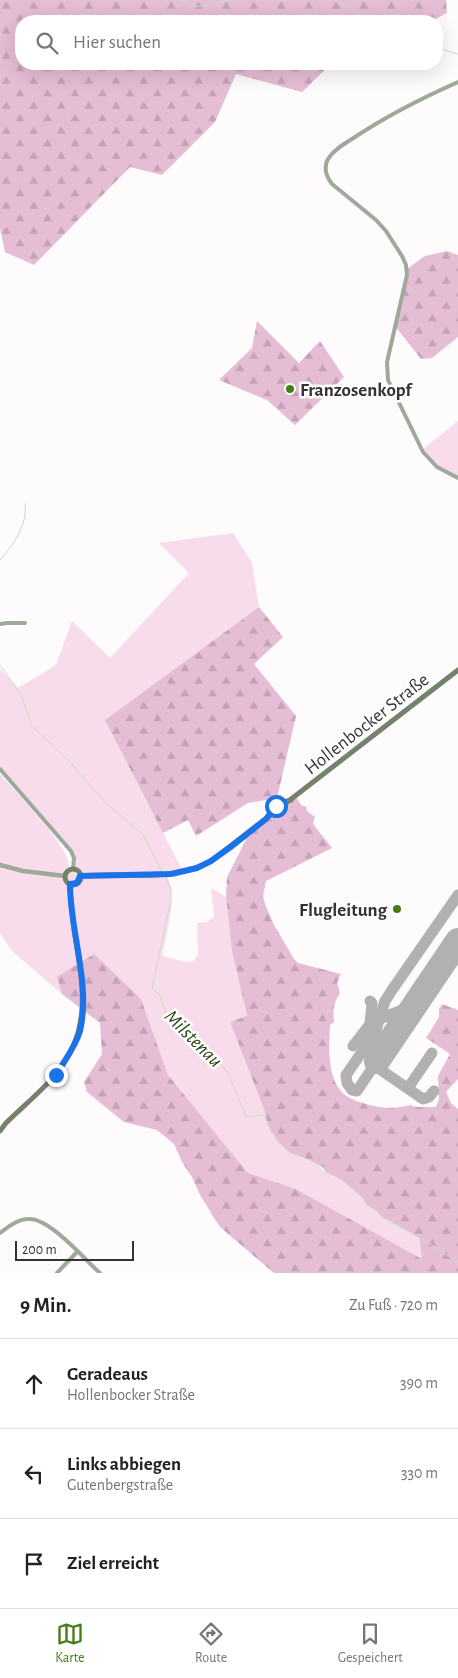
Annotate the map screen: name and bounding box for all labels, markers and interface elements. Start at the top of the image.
search box [15,15,443,70]
icon: search [33,29,61,57]
text: Hier suchen [73,33,161,52]
place label: Franzosenkopf [300,381,413,400]
marker: Franzosenkopf [284,383,296,395]
street label: Hollenbocker Straße [301,670,433,778]
route start [265,795,288,818]
place label: Flugleitung [299,901,387,920]
marker: Flugleitung [391,903,403,915]
water label: Milstenau [161,1006,226,1071]
route end [45,1064,68,1087]
scale bar [15,1238,134,1261]
text: 200 m [22,1243,57,1257]
text: 9 Min. [20,1295,71,1316]
text: Zu Fuß · 720 m [349,1297,438,1313]
text: Geradeaus [67,1365,148,1384]
icon: ahead [20,1370,48,1398]
text: 390 m [400,1375,438,1391]
text: Hollenbocker Straße [67,1387,195,1403]
text: Links abbiegen [67,1455,181,1474]
icon: left [20,1460,48,1488]
text: 330 m [401,1465,438,1481]
text: Gutenbergstraße [67,1477,173,1493]
icon: arrive [20,1550,48,1578]
text: Ziel erreicht [67,1554,159,1573]
tab: Karte [55,1620,84,1667]
tab: Route [195,1620,227,1667]
tab: Gespeichert [338,1620,403,1667]

